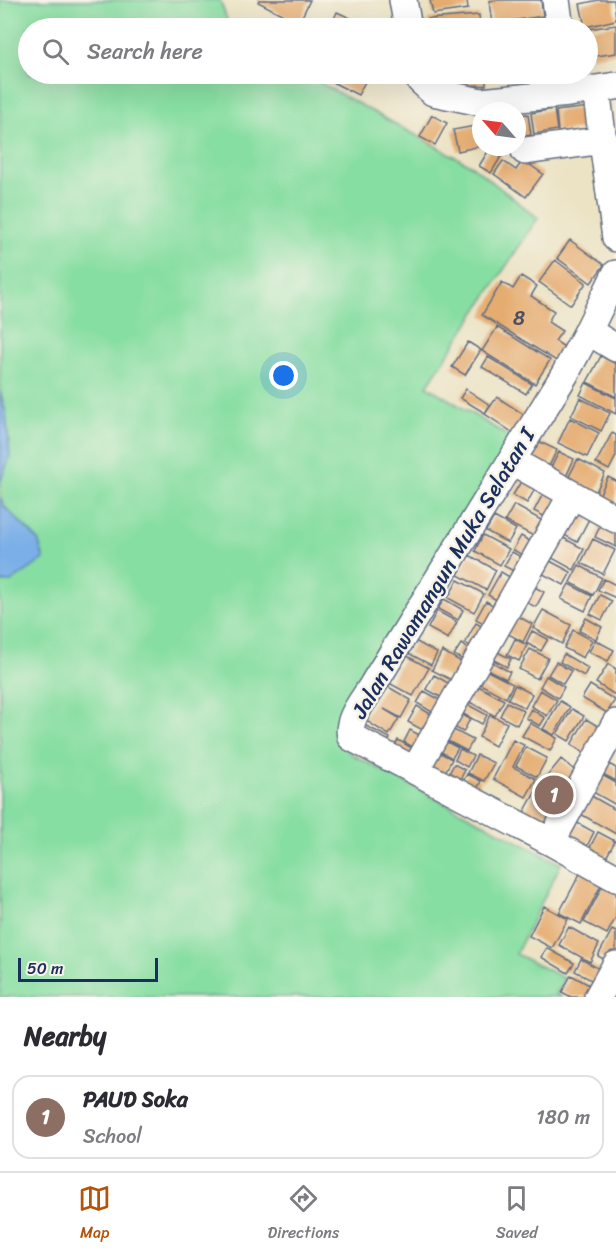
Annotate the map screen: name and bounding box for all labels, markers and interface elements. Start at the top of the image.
search box [18,18,598,84]
text: Search here [87,32,203,71]
icon: search [39,35,72,68]
north arrow [472,102,526,156]
house number: 8 [513,301,525,336]
your location [269,361,298,390]
street label: Jalan Rawamangun Muka Selatan I [340,419,546,727]
pin: 1 [534,772,574,818]
text: 50 m [27,954,63,983]
scale bar [18,955,158,982]
text: Nearby [24,1013,106,1059]
text: PAUD Soka [83,1080,188,1119]
text: 1 [41,1100,50,1135]
text: 180 m [536,1100,590,1135]
text: School [83,1119,142,1154]
tab: Map [78,1182,111,1247]
tab: Directions [268,1182,339,1247]
tab: Saved [496,1182,538,1247]

